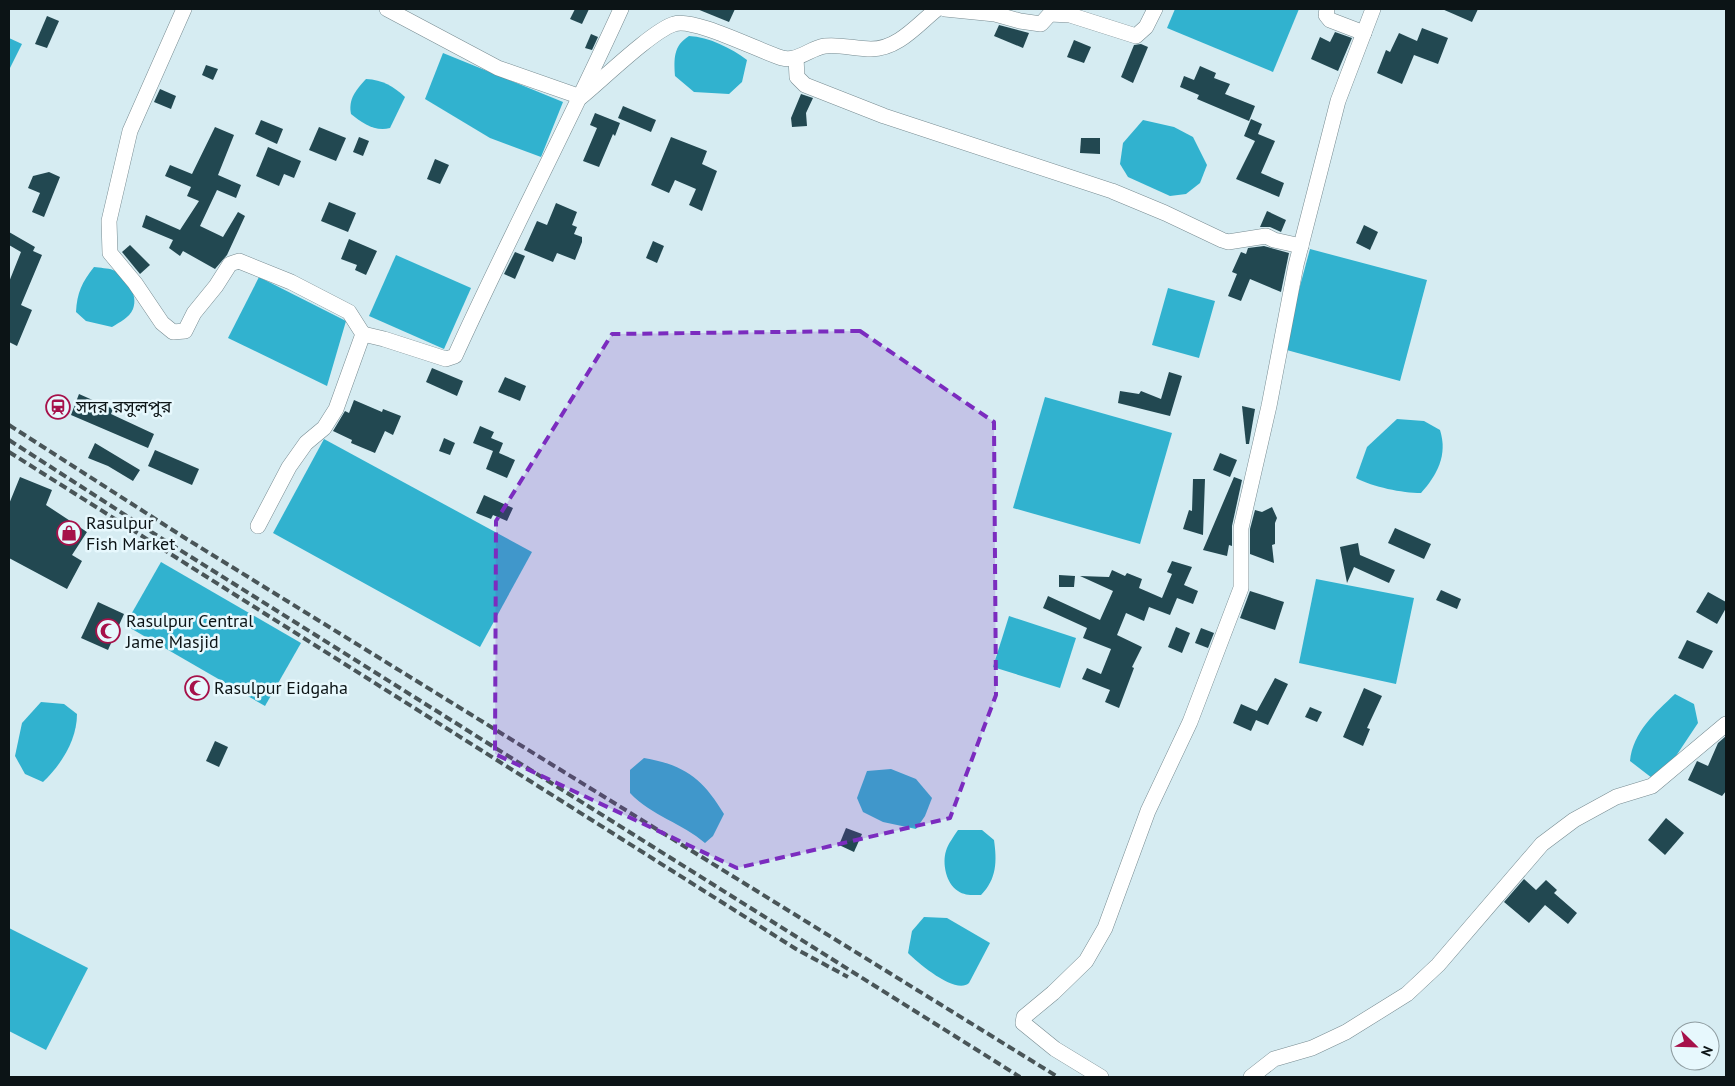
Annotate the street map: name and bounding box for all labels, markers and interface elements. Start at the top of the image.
station icon: সদর রসুলপুর [45,394,71,420]
place label: সদর রসুলপুর [75,395,172,418]
place label: Rasulpur Fish Market [86,511,175,555]
shop icon: Rasulpur Fish Market [56,520,82,546]
place label: Rasulpur Central Jame Masjid [125,609,254,653]
mosque icon: Rasulpur Central Jame Masjid [95,618,121,644]
mosque icon: Rasulpur Eidgaha [184,675,210,701]
place label: Rasulpur Eidgaha [214,676,348,699]
north arrow [1670,1021,1720,1071]
text: N [1697,1043,1717,1059]

